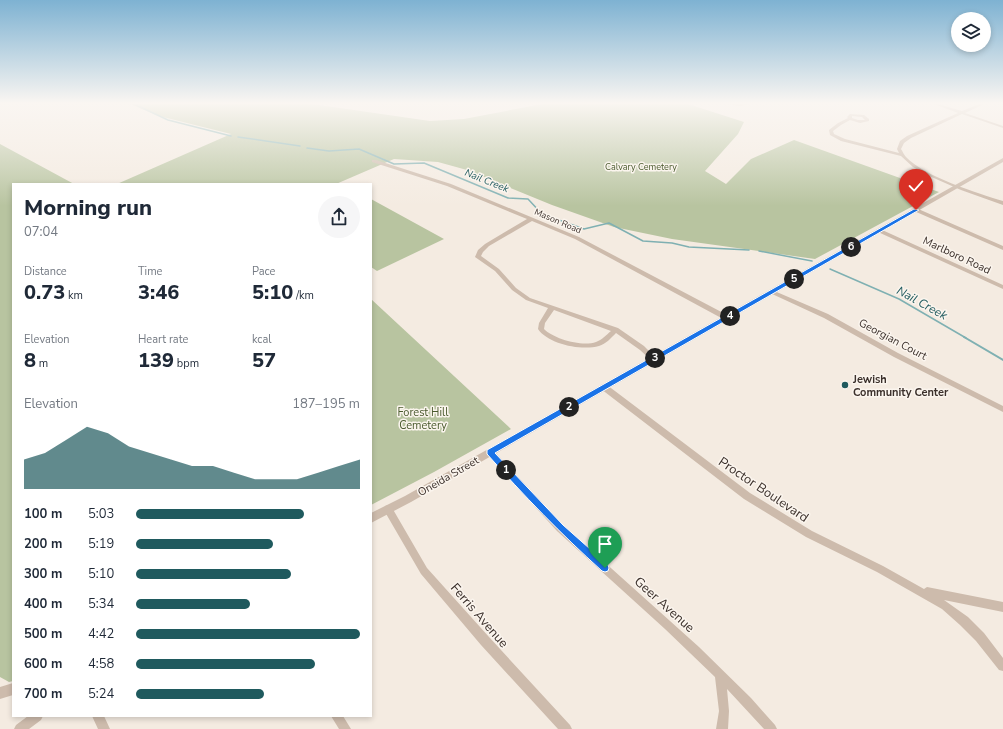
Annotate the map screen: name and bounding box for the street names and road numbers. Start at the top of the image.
street label: Mason Road [533,206,583,236]
street label: Marlboro Road [920,233,993,278]
street label: Georgian Court [856,315,930,364]
street label: Oneida Street [415,453,482,500]
street label: Proctor Boulevard [715,453,812,527]
street label: Geer Avenue [630,573,698,637]
street label: Ferris Avenue [446,580,512,652]

